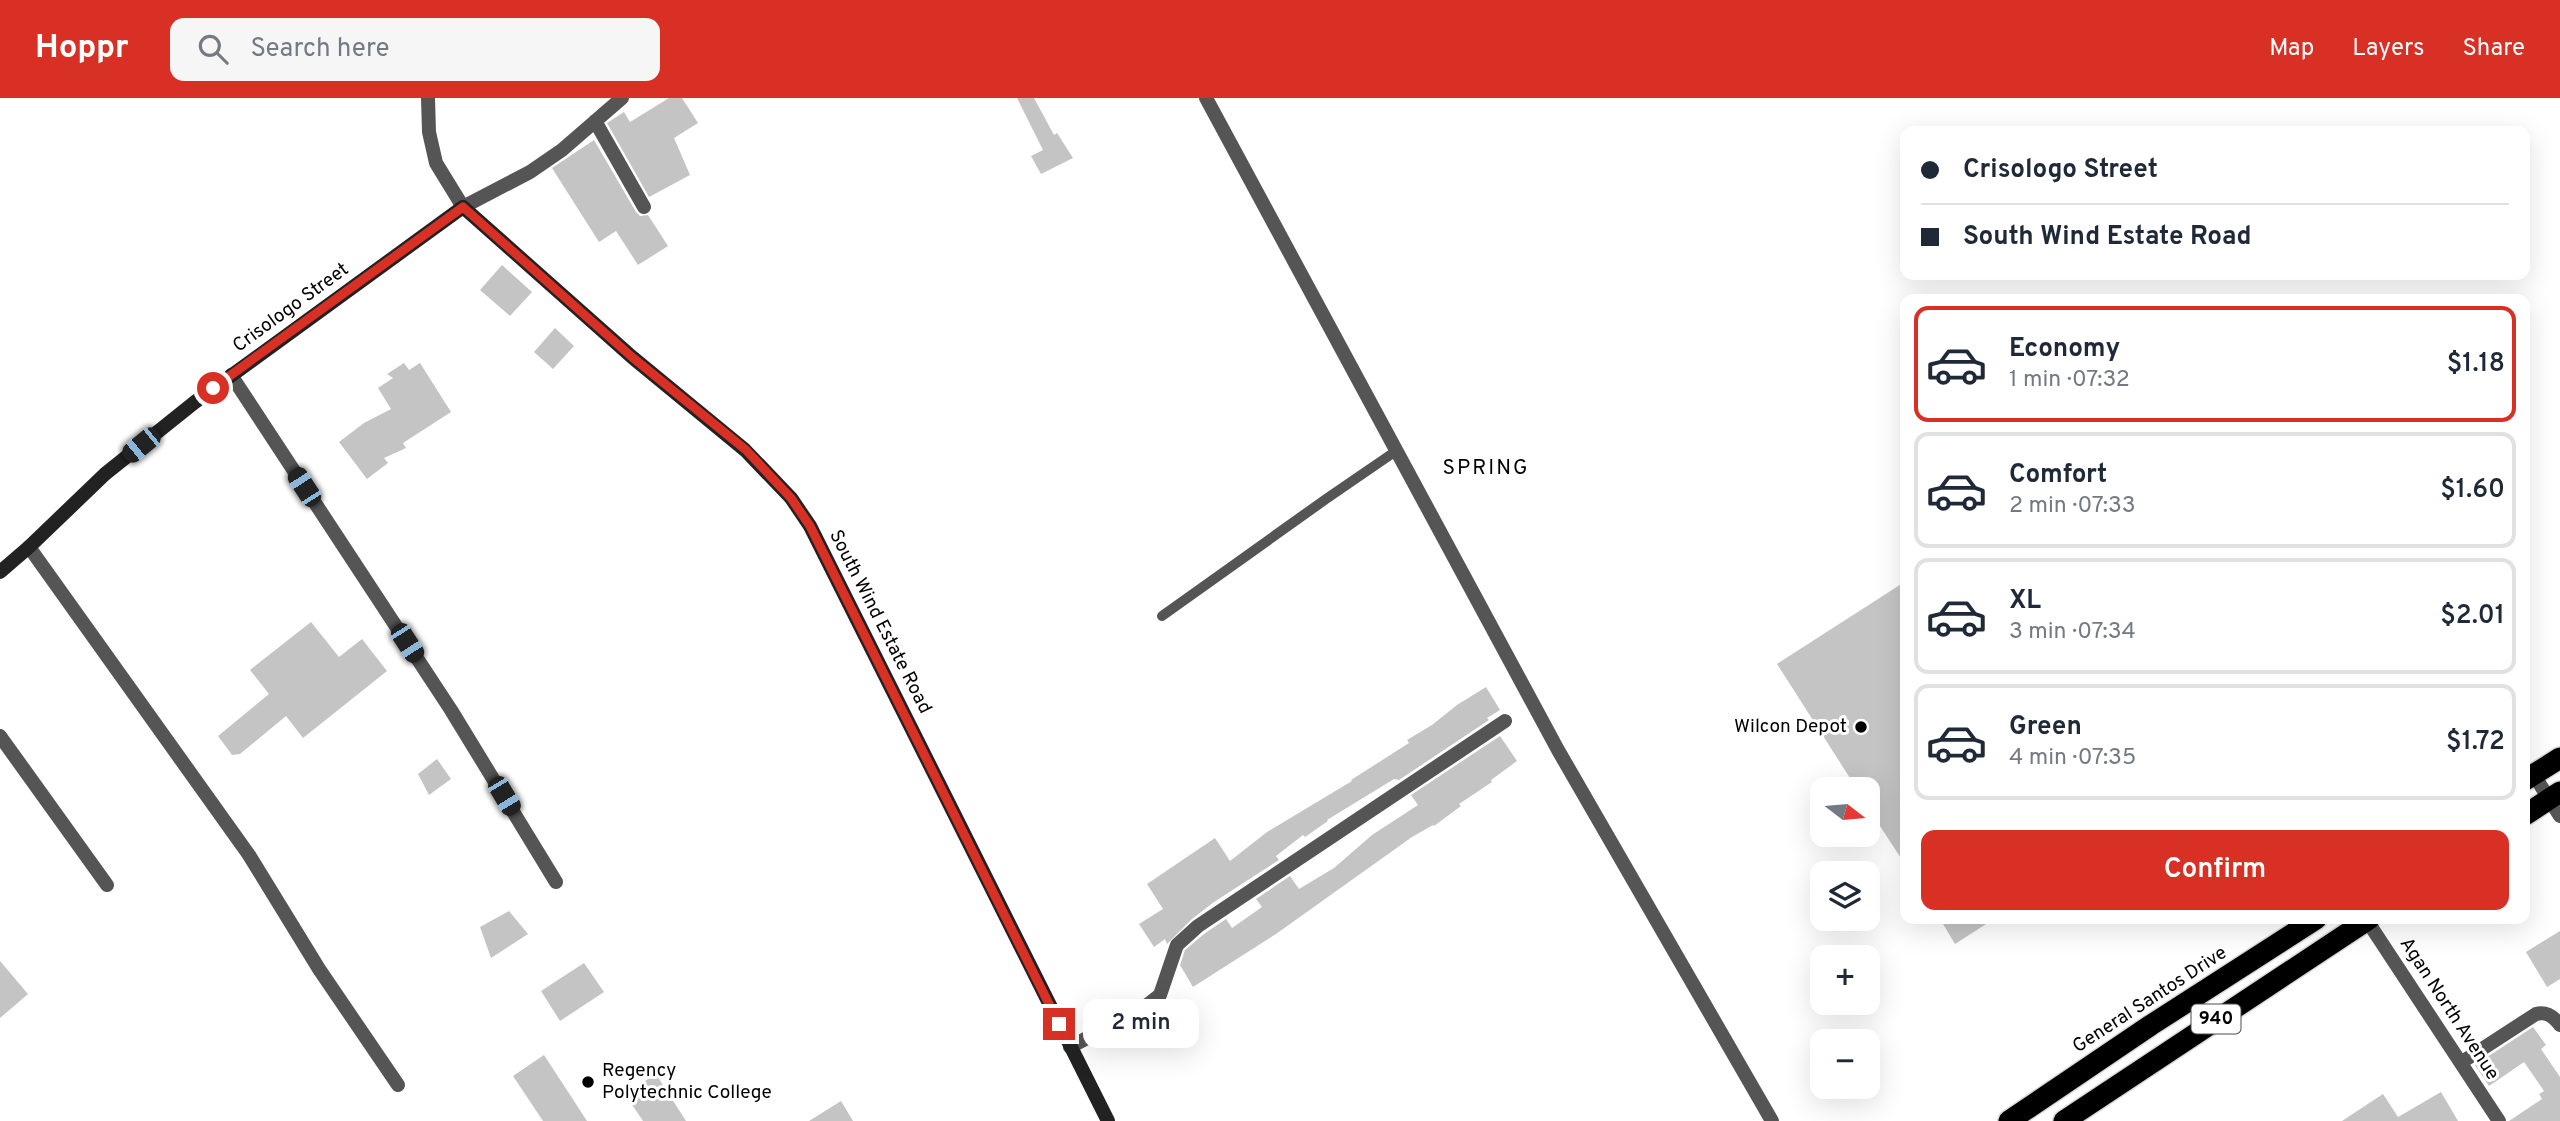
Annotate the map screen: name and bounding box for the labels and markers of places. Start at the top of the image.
place label: Wilcon Depot [1734,715,1847,739]
marker: Wilcon Depot [1853,719,1869,735]
place label: Regency Polytechnic College [602,1059,772,1105]
marker: Regency Polytechnic College [580,1074,596,1090]

